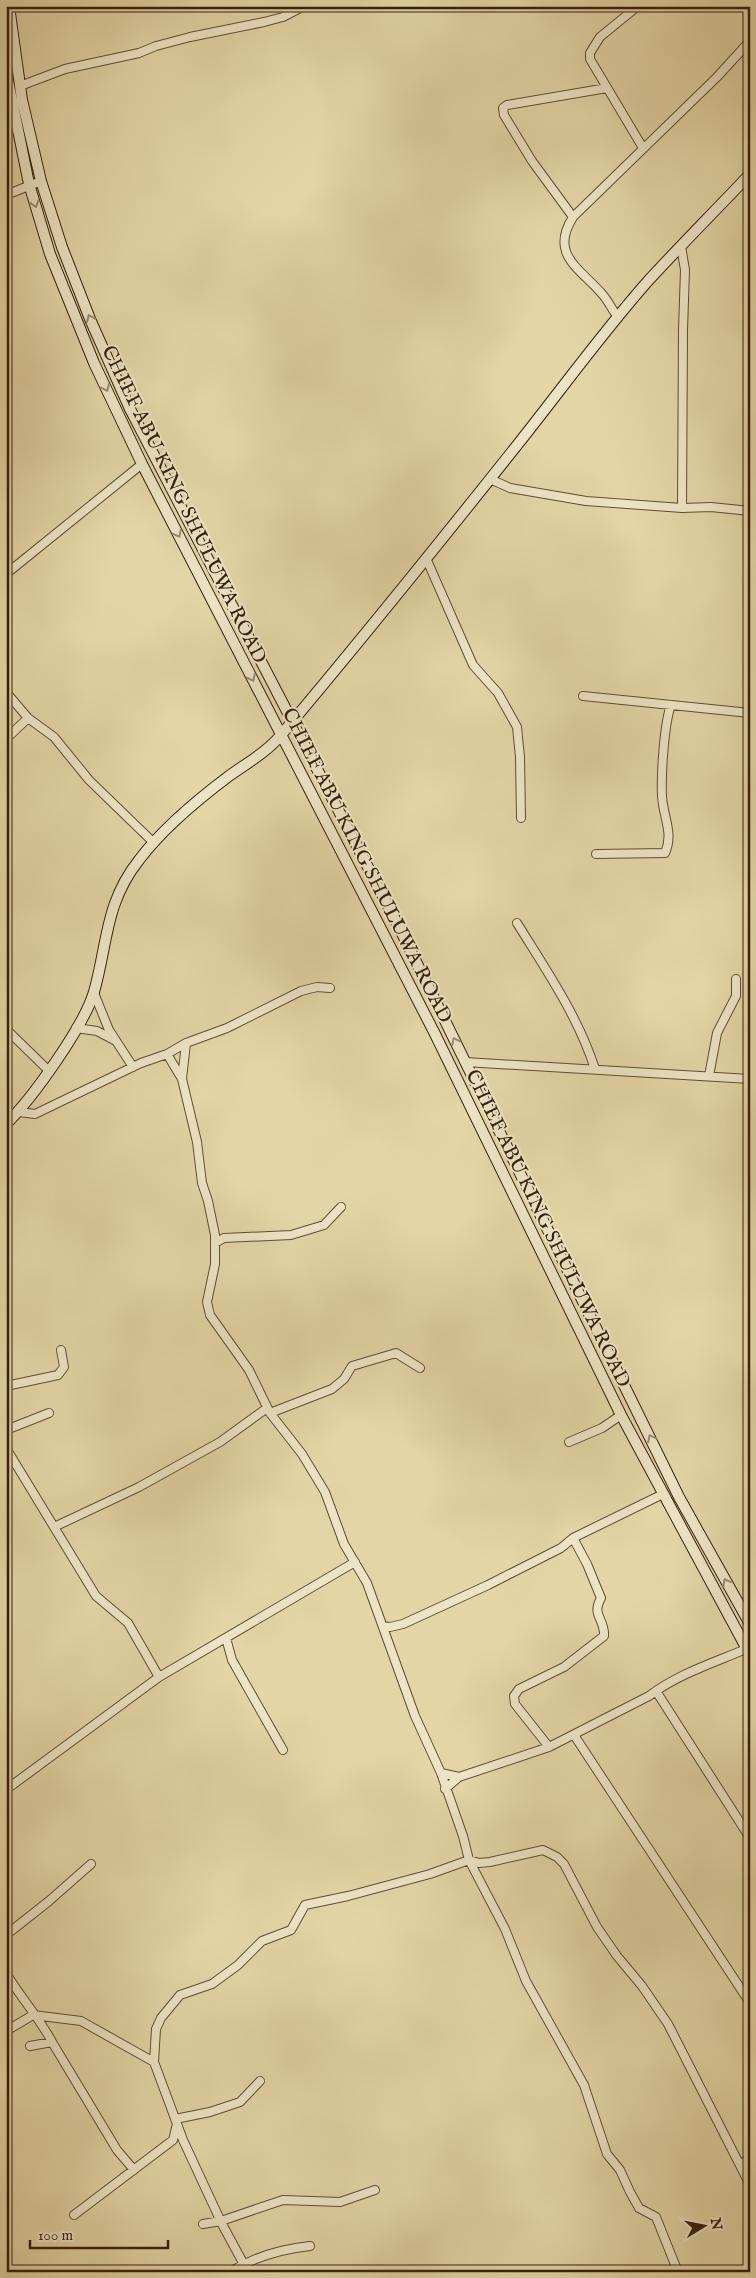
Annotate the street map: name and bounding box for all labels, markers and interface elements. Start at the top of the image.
one-way arrow [29,199,39,208]
one-way arrow [85,314,96,323]
street label: CHIEF ABU KING SHULUWA ROAD [96,342,272,668]
one-way arrow [99,383,110,392]
one-way arrow [172,528,182,537]
one-way arrow [246,673,256,682]
street label: CHIEF ABU KING SHULUWA ROAD [276,704,457,1028]
one-way arrow [451,1037,461,1046]
street label: CHIEF ABU KING SHULUWA ROAD [460,1066,636,1392]
one-way arrow [646,1434,657,1443]
one-way arrow [722,1578,732,1587]
north arrow [678,2200,728,2250]
text: N [706,2215,726,2231]
scale bar [30,2218,168,2250]
text: 100 m [38,2226,74,2245]

